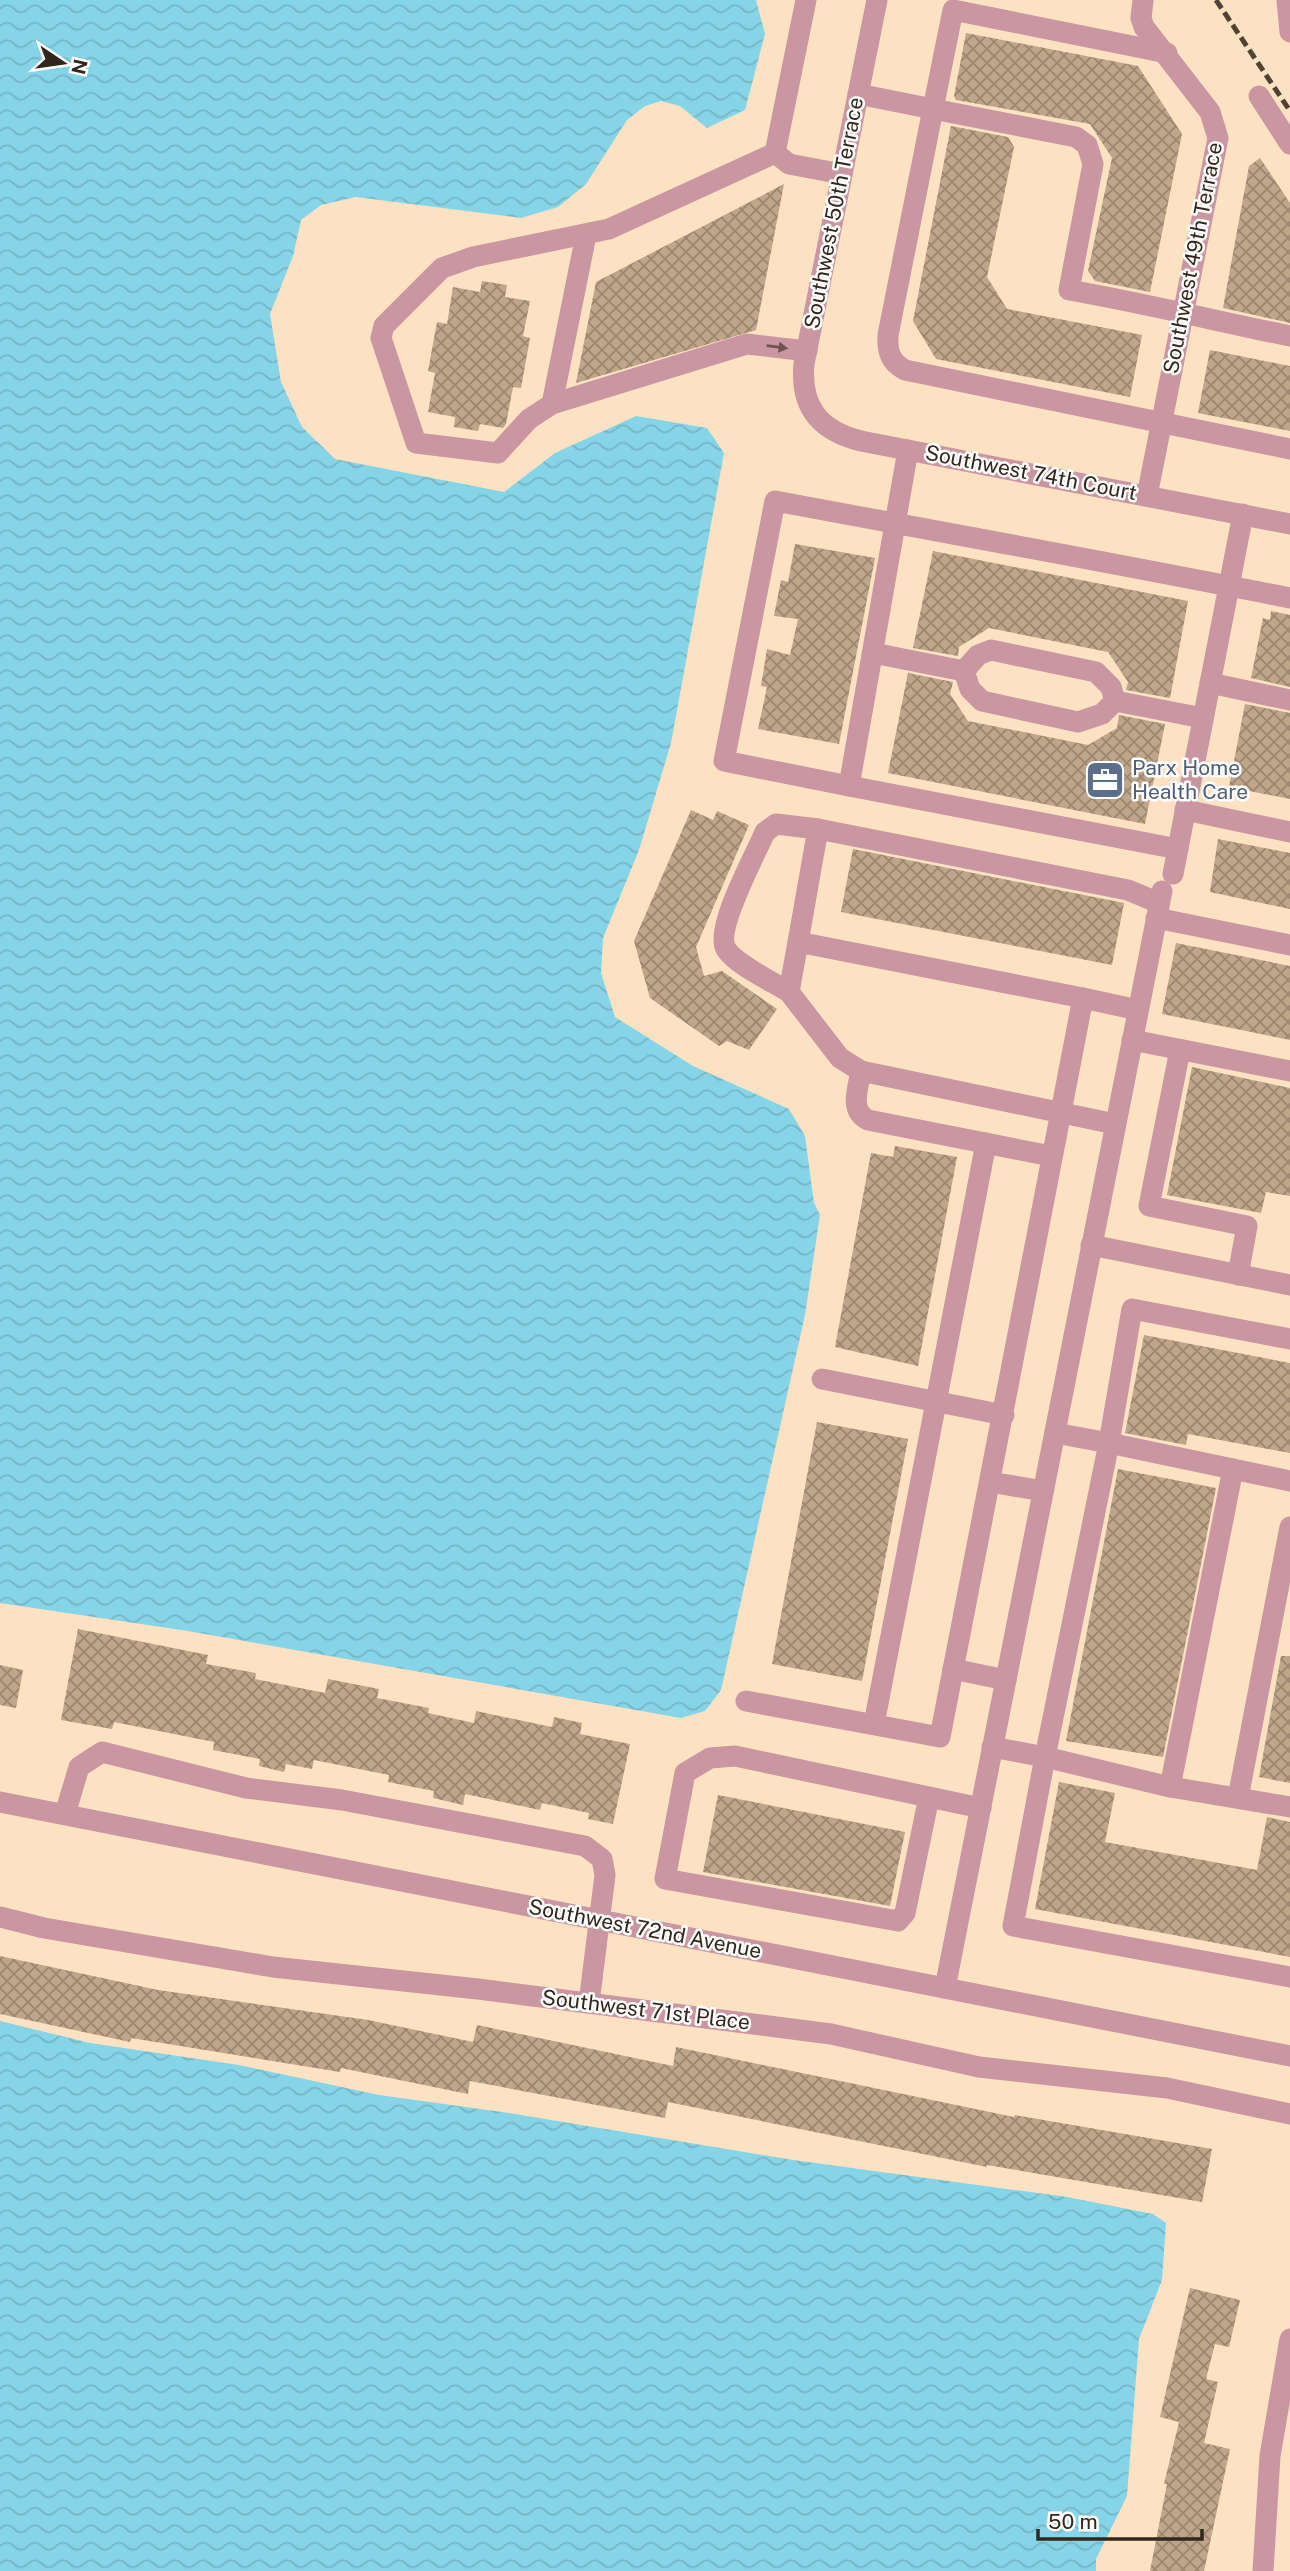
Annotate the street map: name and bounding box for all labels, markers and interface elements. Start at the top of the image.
north arrow [28,28,98,98]
text: N [67,57,92,77]
street label: Southwest 50th Terrace [799,95,868,331]
street label: Southwest 49th Terrace [1158,140,1227,376]
one-way arrow [766,342,788,353]
street label: Southwest 74th Court [923,440,1139,505]
place label: Parx Home Health Care [1132,755,1248,804]
office icon: Parx Home Health Care [1084,759,1126,801]
street label: Southwest 72nd Avenue [526,1894,764,1963]
street label: Southwest 71st Place [541,1984,751,2035]
scale bar [1038,2498,1202,2542]
text: 50 m [1048,2509,1098,2534]

